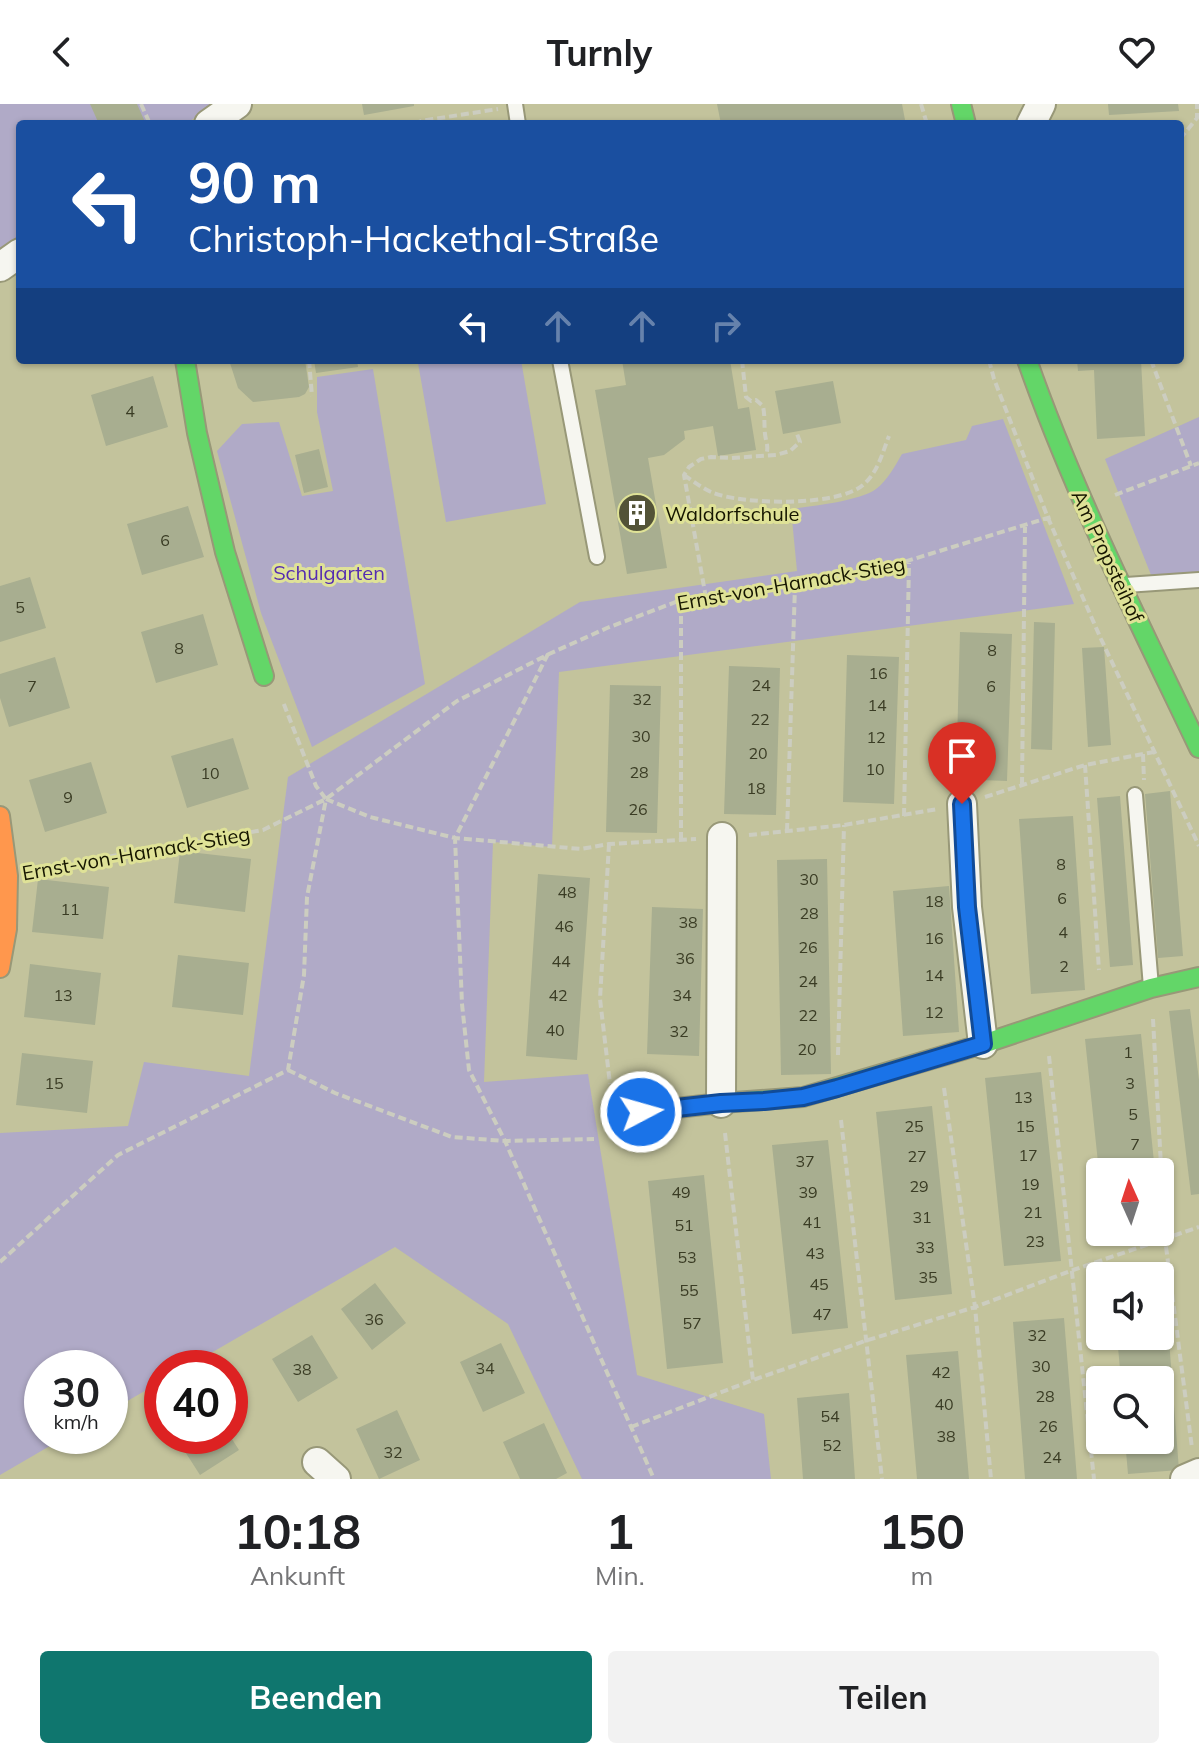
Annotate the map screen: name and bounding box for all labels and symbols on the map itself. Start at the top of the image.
house number: 4 [125,401,135,421]
street label: Am Propsteihof [1066,486,1150,626]
building icon: Waldorfschule [616,492,658,534]
place label: Waldorfschule [665,501,799,526]
house number: 6 [160,530,170,550]
street label: Ernst-von-Harnack-Stieg [675,551,907,615]
park label: Schulgarten [273,560,385,585]
house number: 5 [15,597,25,617]
house number: 8 [174,638,184,658]
house number: 8 [987,640,997,660]
house number: 16 [868,663,888,683]
house number: 24 [751,675,771,695]
house number: 7 [27,676,37,696]
house number: 6 [986,676,996,696]
house number: 32 [632,689,652,709]
house number: 14 [867,695,887,715]
house number: 22 [750,709,770,729]
pin [928,722,996,804]
house number: 30 [631,726,651,746]
house number: 12 [866,727,886,747]
house number: 20 [748,743,768,763]
house number: 10 [865,759,885,779]
house number: 28 [629,762,649,782]
house number: 10 [200,763,220,783]
house number: 18 [746,778,766,798]
house number: 9 [63,787,73,807]
house number: 26 [628,799,648,819]
street label: Ernst-von-Harnack-Stieg [20,821,252,885]
house number: 8 [1056,854,1066,874]
house number: 30 [799,869,819,889]
house number: 48 [557,882,577,902]
house number: 6 [1057,888,1067,908]
house number: 18 [924,891,944,911]
house number: 11 [60,899,80,919]
house number: 28 [799,903,819,923]
house number: 38 [678,912,698,932]
house number: 46 [554,916,574,936]
house number: 4 [1058,922,1068,942]
house number: 16 [924,928,944,948]
house number: 26 [798,937,818,957]
house number: 36 [675,948,695,968]
house number: 44 [551,951,571,971]
house number: 2 [1059,956,1069,976]
house number: 14 [924,965,944,985]
house number: 24 [798,971,818,991]
house number: 13 [53,985,73,1005]
house number: 42 [548,985,568,1005]
house number: 34 [672,985,692,1005]
house number: 12 [924,1002,944,1022]
house number: 22 [798,1005,818,1025]
house number: 40 [545,1020,565,1040]
house number: 32 [669,1021,689,1041]
house number: 20 [797,1039,817,1059]
house number: 1 [1123,1042,1133,1062]
position arrow [599,1070,683,1154]
house number: 15 [44,1073,64,1093]
house number: 3 [1125,1073,1135,1093]
house number: 13 [1013,1087,1033,1107]
house number: 5 [1128,1104,1138,1124]
house number: 25 [904,1116,924,1136]
house number: 15 [1015,1116,1035,1136]
house number: 7 [1130,1134,1140,1154]
house number: 17 [1018,1145,1038,1165]
house number: 27 [907,1146,927,1166]
house number: 37 [795,1151,815,1171]
north arrow [1086,1158,1174,1246]
house number: 19 [1020,1174,1040,1194]
house number: 29 [909,1176,929,1196]
house number: 49 [671,1182,691,1202]
house number: 39 [798,1182,818,1202]
house number: 21 [1023,1202,1043,1222]
house number: 31 [912,1207,932,1227]
house number: 41 [802,1212,822,1232]
house number: 51 [674,1215,694,1235]
house number: 23 [1025,1231,1045,1251]
house number: 33 [915,1237,935,1257]
house number: 43 [805,1243,825,1263]
house number: 53 [677,1247,697,1267]
house number: 35 [918,1267,938,1287]
house number: 45 [809,1274,829,1294]
house number: 55 [679,1280,699,1300]
house number: 47 [812,1304,832,1324]
house number: 36 [364,1309,384,1329]
house number: 57 [682,1313,702,1333]
house number: 32 [1027,1325,1047,1345]
speed limit sign: 40 [144,1350,248,1454]
house number: 30 [1031,1356,1051,1376]
house number: 34 [475,1358,495,1378]
house number: 38 [292,1359,312,1379]
house number: 42 [931,1362,951,1382]
house number: 28 [1035,1386,1055,1406]
house number: 40 [934,1394,954,1414]
house number: 54 [820,1406,840,1426]
house number: 26 [1038,1416,1058,1436]
house number: 38 [936,1426,956,1446]
house number: 52 [822,1435,842,1455]
house number: 32 [383,1442,403,1462]
house number: 24 [1042,1447,1062,1467]

